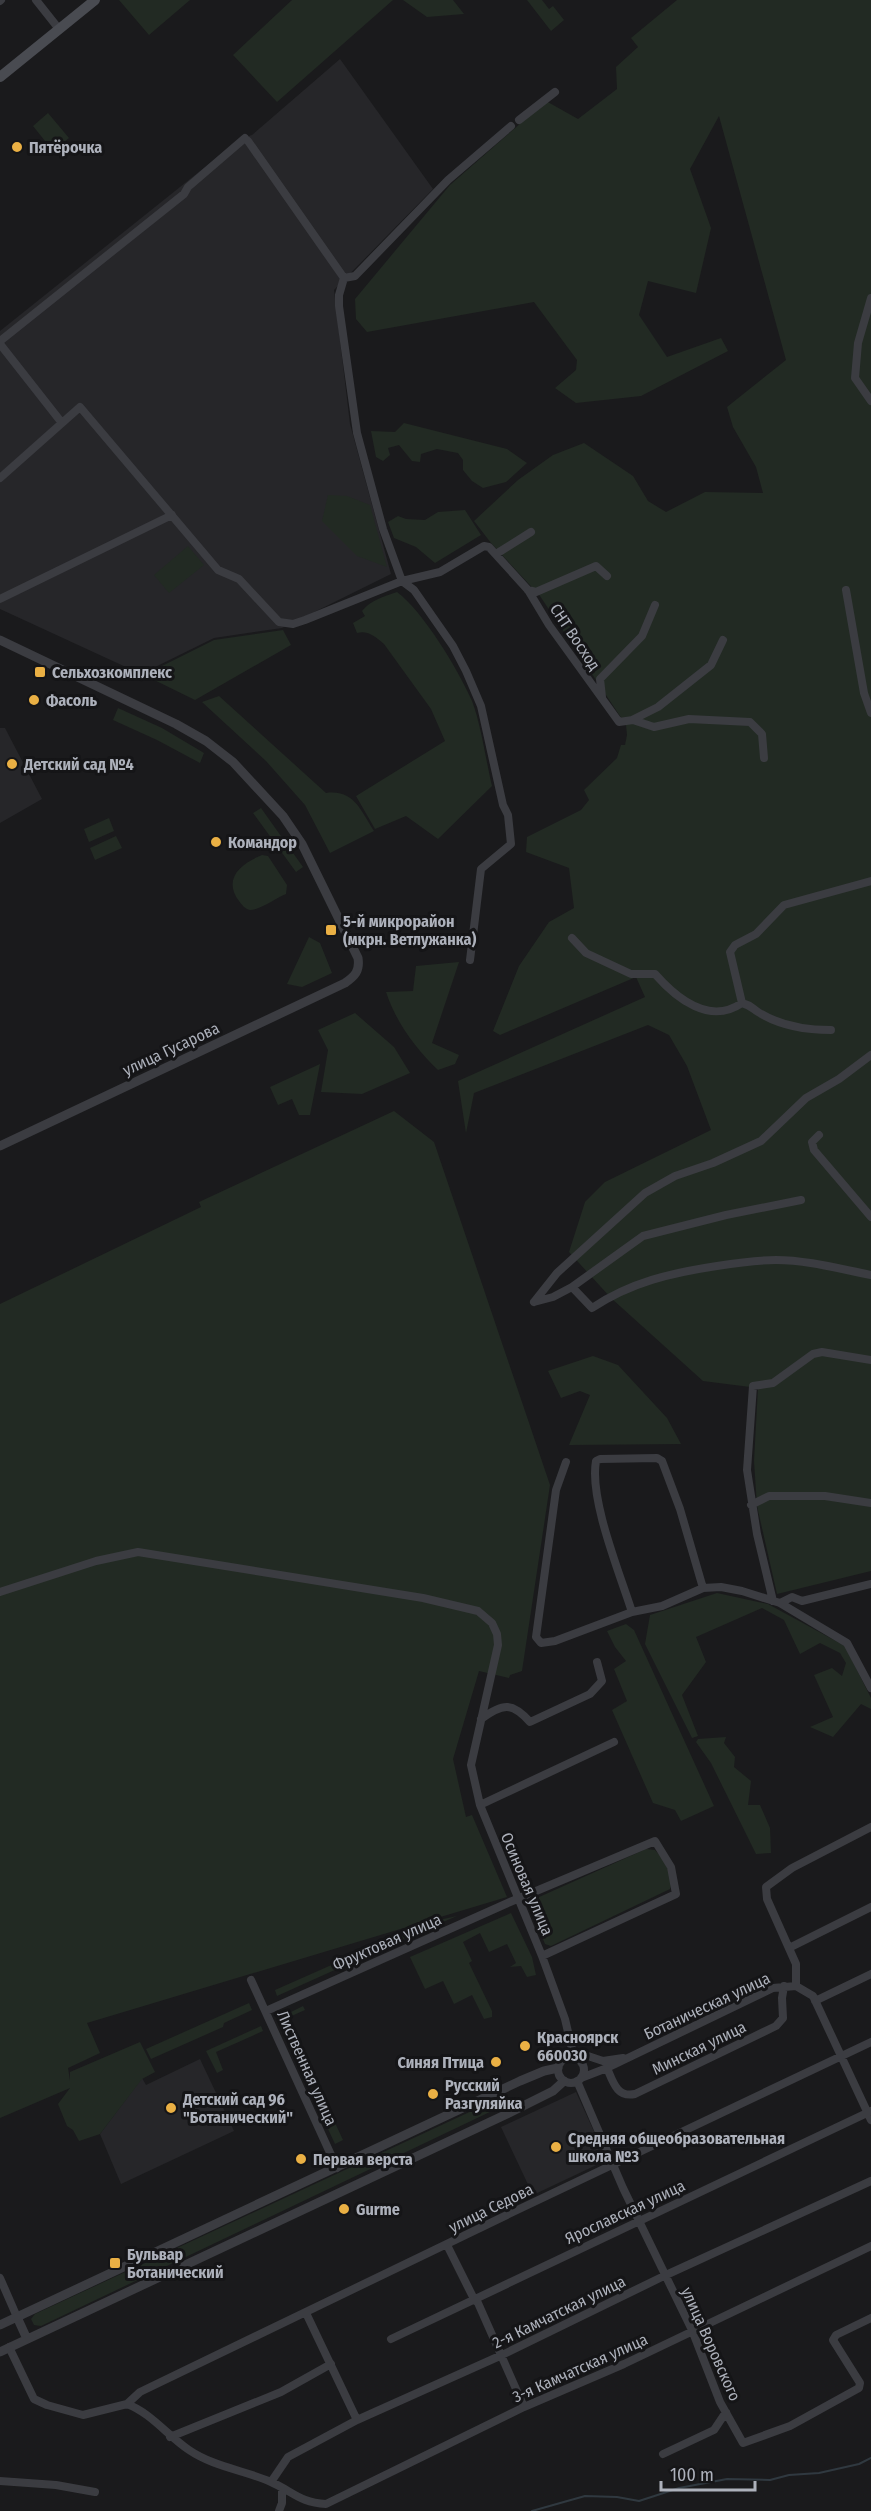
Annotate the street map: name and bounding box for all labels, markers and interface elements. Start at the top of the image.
place label: Пятёрочка [29,138,102,157]
marker: Пятёрочка [10,140,24,154]
street label: СНТ Восход [546,600,604,674]
place label: Сельхозкомплекс [52,663,172,682]
marker: Сельхозкомплекс [33,665,47,679]
place label: Фасоль [46,691,97,710]
marker: Фасоль [27,693,41,707]
place label: Детский сад №4 [23,755,134,774]
marker: Детский сад №4 [5,757,19,771]
place label: Командор [228,833,297,852]
marker: Командор [209,835,223,849]
place label: 5-й микрорайон (мкрн. Ветлужанка) [343,912,476,949]
marker: 5-й микрорайон (мкрн. Ветлужанка) [324,923,338,937]
street label: улица Гусарова [120,1018,222,1080]
street label: Осиновая улица [497,1830,557,1938]
street label: Фруктовая улица [330,1909,444,1974]
street label: Ботаническая улица [641,1968,773,2044]
street label: Лиственная улица [273,2008,341,2129]
street label: Минская улица [649,2017,749,2079]
place label: Красноярск 660030 [537,2028,619,2065]
marker: Красноярск 660030 [518,2039,532,2053]
place label: Синяя Птица [398,2053,484,2072]
marker: Синяя Птица [489,2055,503,2069]
place label: Русский Разгуляйка [445,2076,522,2113]
marker: Русский Разгуляйка [426,2087,440,2101]
place label: Детский сад 96 "Ботанический" [182,2090,293,2127]
marker: Детский сад 96 "Ботанический" [164,2101,178,2115]
place label: Средняя общеобразовательная школа №3 [568,2129,785,2166]
marker: Средняя общеобразовательная школа №3 [549,2140,563,2154]
place label: Первая верста [313,2150,413,2169]
marker: Первая верста [294,2152,308,2166]
street label: Ярославская улица [562,2176,688,2248]
street label: улица Седова [446,2179,536,2237]
place label: Gurme [356,2200,400,2219]
marker: Gurme [337,2202,351,2216]
place label: Бульвар Ботанический [127,2245,223,2282]
marker: Бульвар Ботанический [108,2256,122,2270]
street label: 2-я Камчатская улица [489,2271,629,2352]
street label: улица Воровского [677,2284,745,2404]
street label: 3-я Камчатская улица [510,2330,651,2406]
scale bar [661,2454,756,2492]
text: 100 m [670,2464,714,2486]

